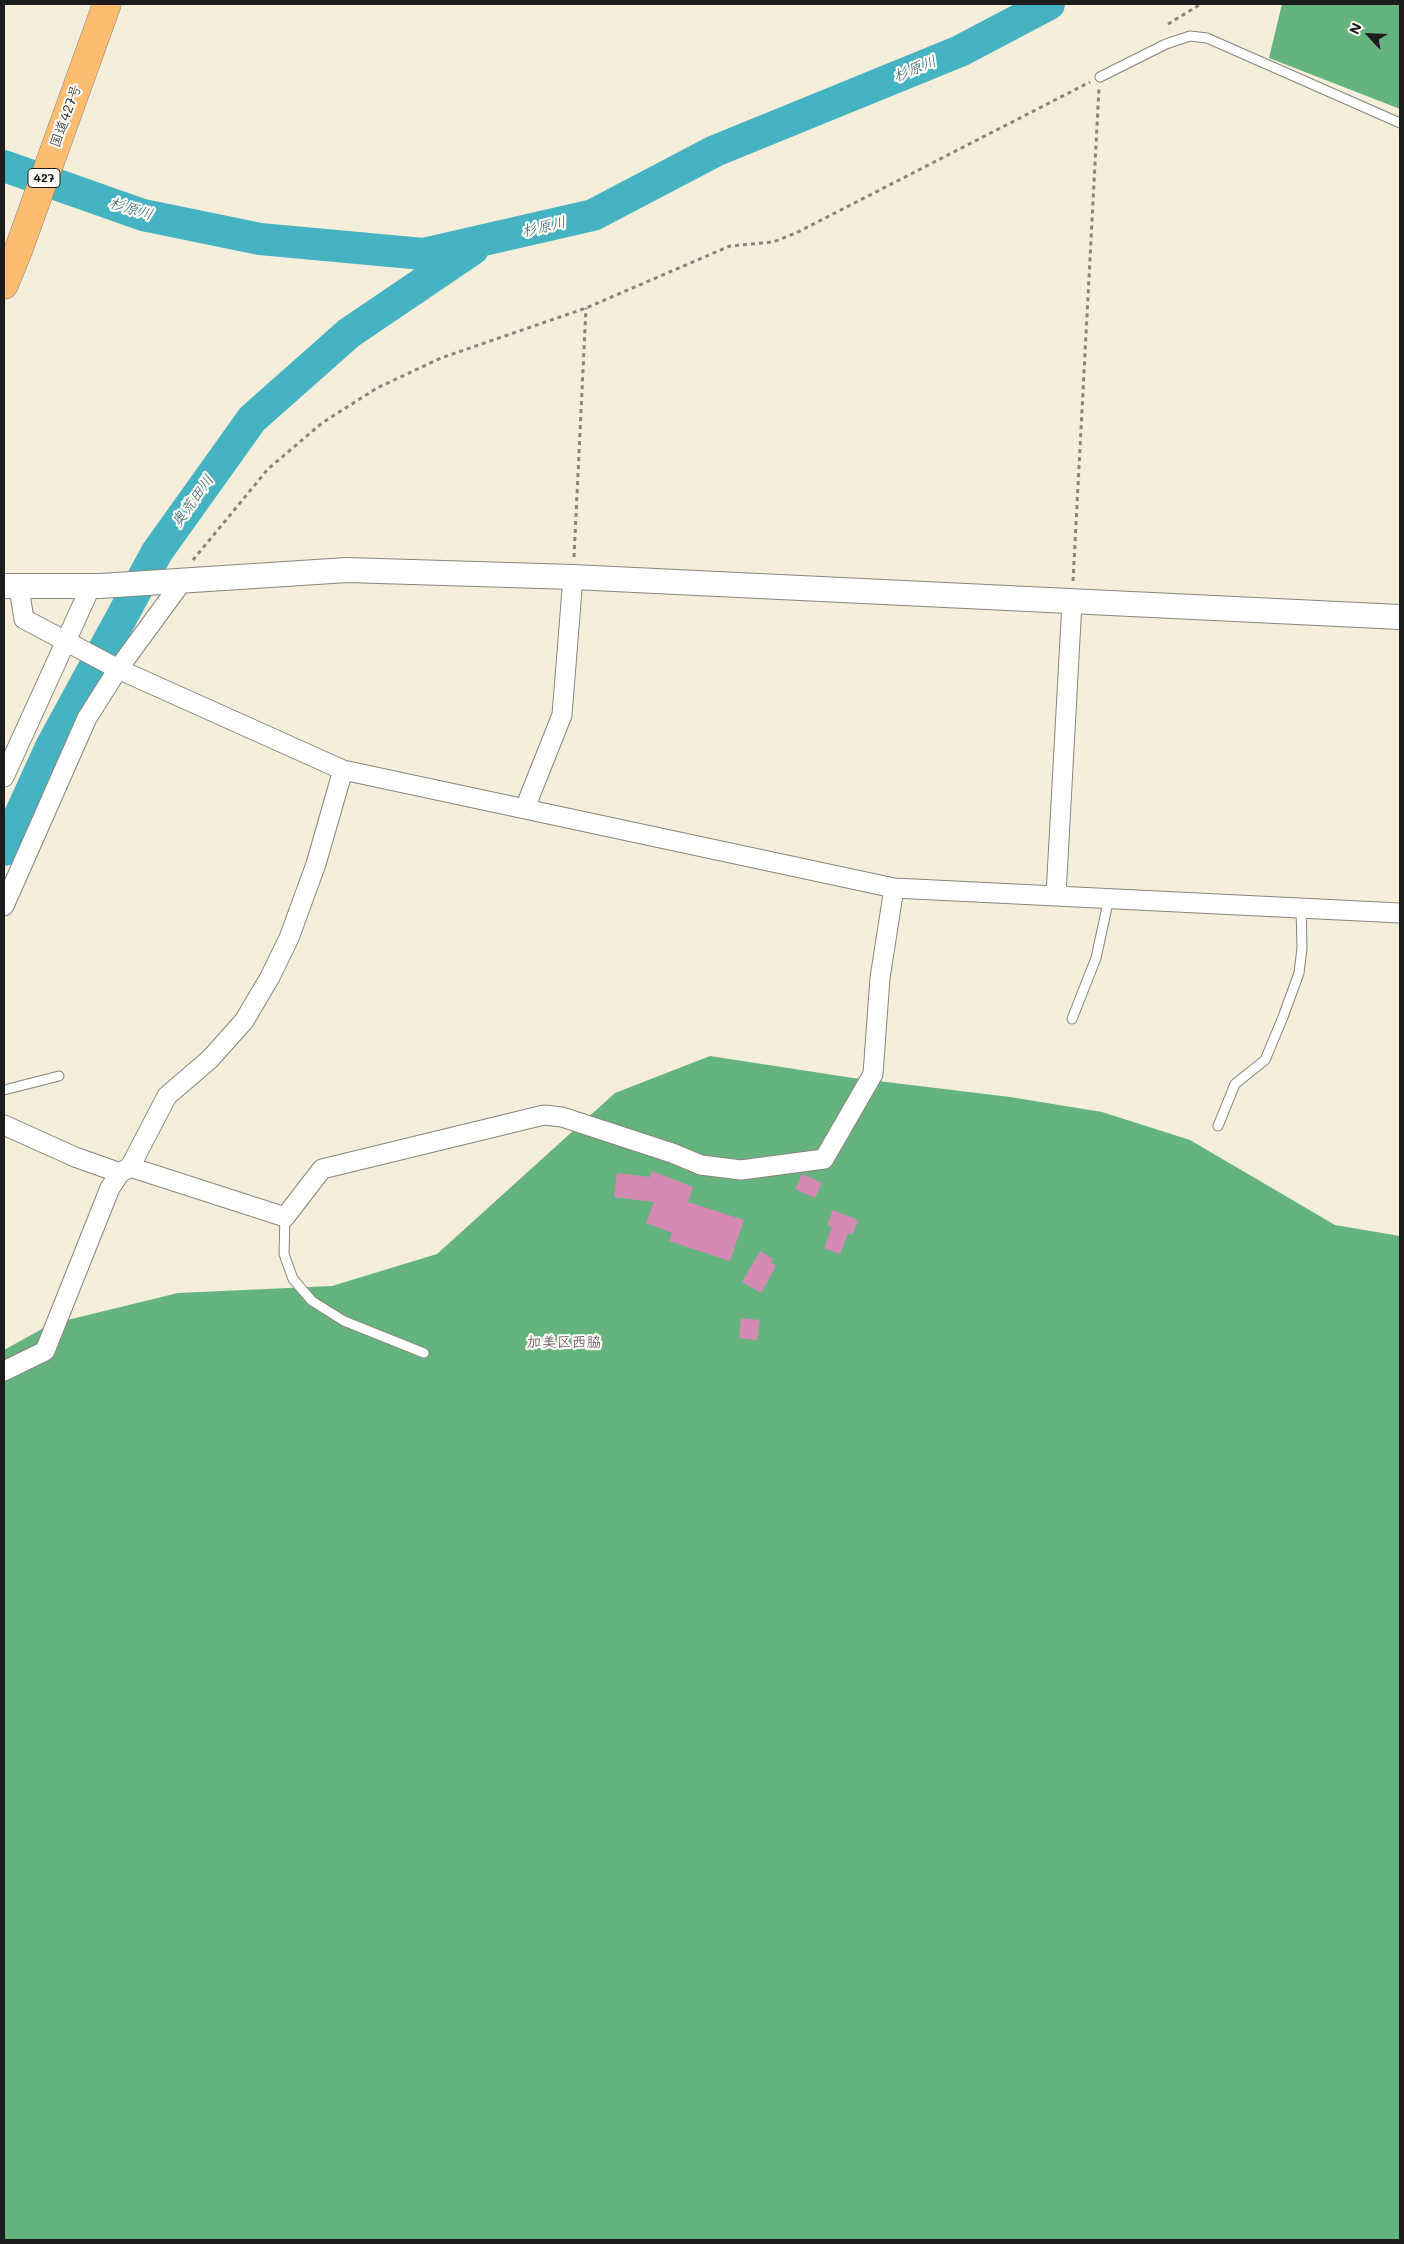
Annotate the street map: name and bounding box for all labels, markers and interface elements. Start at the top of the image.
north arrow [1344,10,1394,60]
text: N [1344,20,1366,37]
water label: 杉原川 [891,52,939,86]
street label: 国道427号 [47,82,85,150]
road number: 427 [28,168,60,188]
water label: 杉原川 [107,194,155,224]
water label: 杉原川 [520,213,568,241]
water label: 奥荒田川 [168,471,218,531]
district label: 加美区西脇 [527,1333,601,1351]

